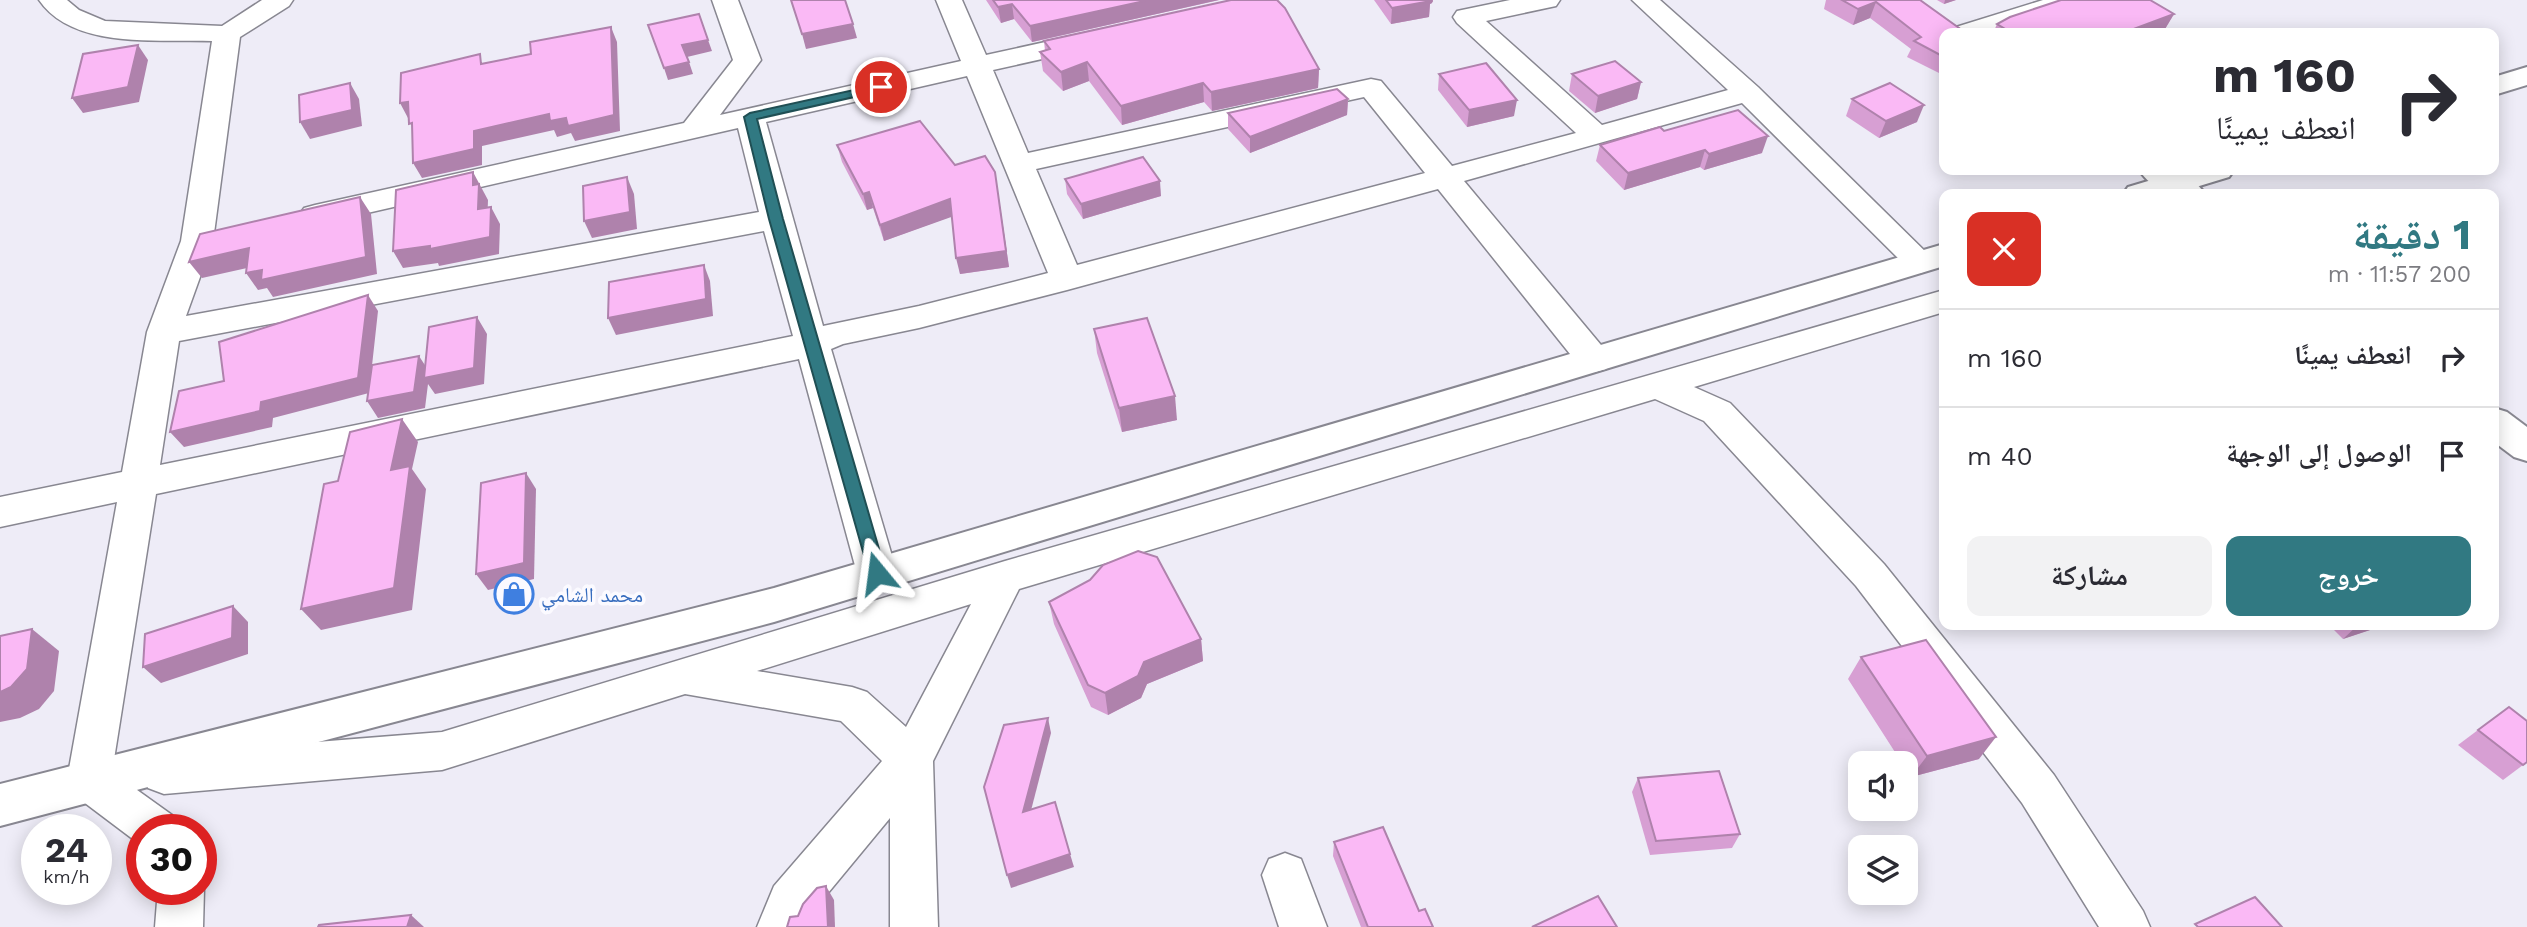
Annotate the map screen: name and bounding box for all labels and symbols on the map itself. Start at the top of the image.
pin [851,57,911,117]
position arrow [840,536,914,610]
shop icon: محمد الشامي [493,573,535,615]
place label: محمد الشامي [541,582,643,611]
speed limit sign: 30 [126,814,217,905]

